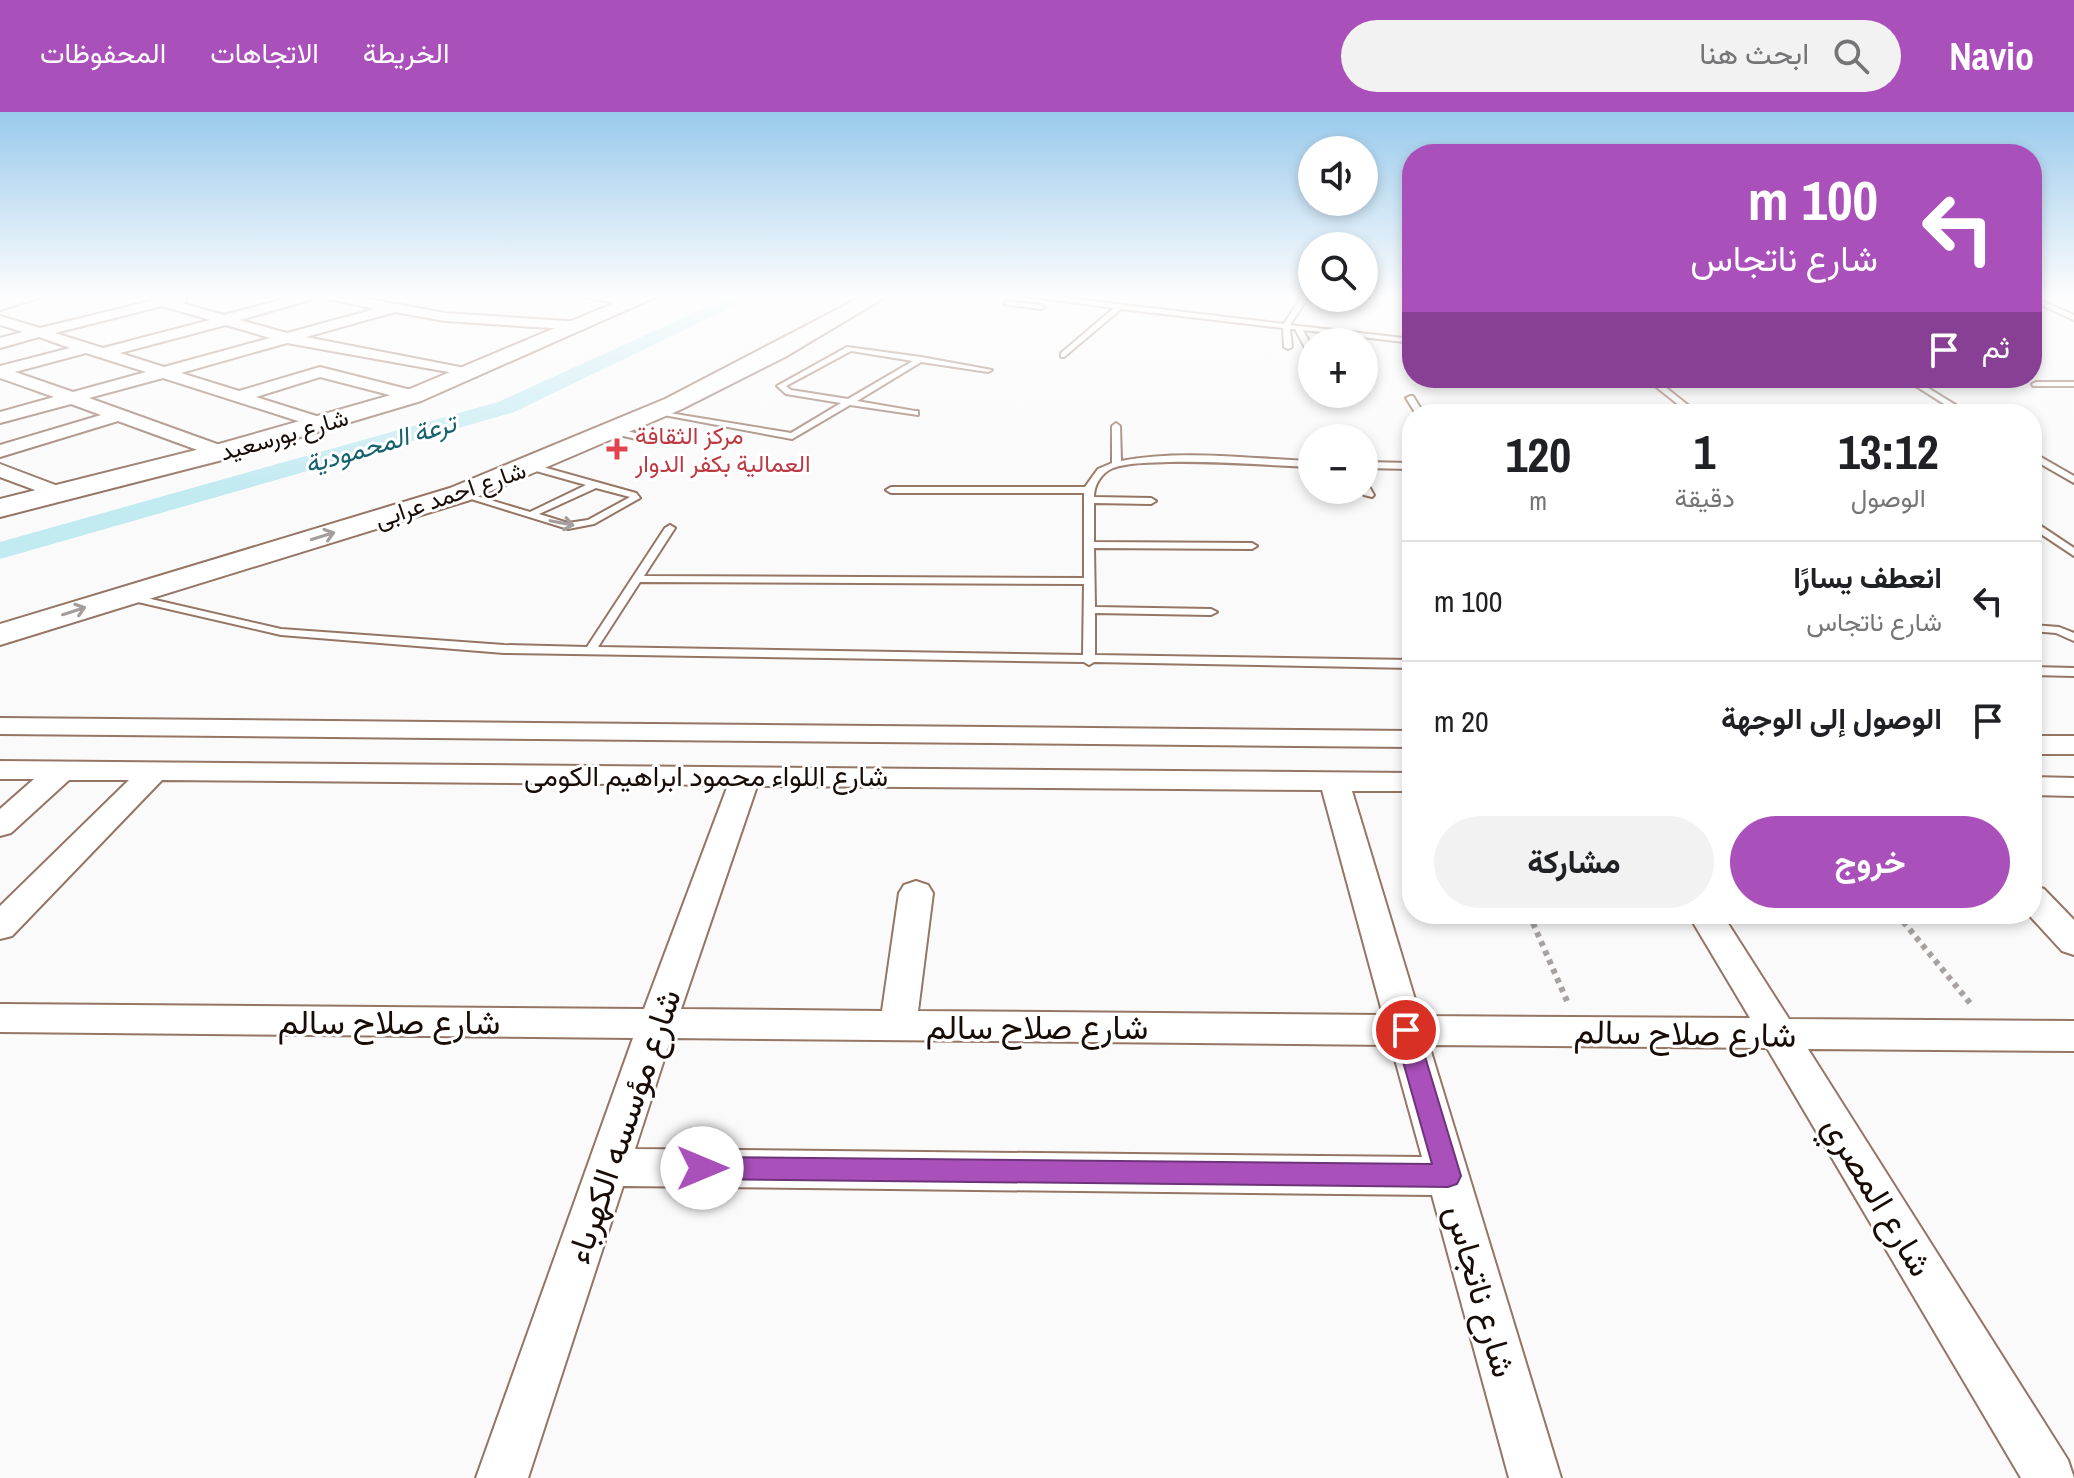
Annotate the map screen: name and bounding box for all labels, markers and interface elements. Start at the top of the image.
search box [1341,20,1901,92]
text: Navio [1949,31,2034,82]
text: ابحث هنا [1699,33,1809,73]
text: المحفوظات [40,34,166,72]
text: الاتجاهات [210,34,319,72]
text: الخريطة [363,34,449,72]
icon: search [1829,34,1873,78]
map controls [1298,136,1378,504]
button: sound [1298,136,1378,216]
text: 100 m [1748,162,1878,237]
icon: left [1906,176,2010,280]
button: search [1298,232,1378,312]
text: شارع ناتجاس [1690,234,1878,282]
text: ثم [1982,327,2010,367]
button: + [1298,328,1378,408]
icon: arrive [1922,328,1966,372]
street label: شارع بورسعيد [216,400,352,469]
water label: ترعة المحمودية [300,404,463,481]
place label: مركز الثقافة العمالية بكفر الدوار [634,419,811,479]
text: 1 [1694,419,1715,484]
text: 13:12 [1838,419,1939,484]
text: 120 [1505,422,1571,487]
button: − [1298,424,1378,504]
marker: مركز الثقافة العمالية بكفر الدوار [606,438,628,460]
street label: شارع احمد عرابى [370,453,530,536]
text: دقيقة [1674,480,1735,515]
text: الوصول [1851,480,1926,515]
text: m [1529,483,1547,518]
one-way arrow [549,517,574,532]
one-way arrow [310,528,336,543]
text: انعطف يسارًا [1793,557,1942,597]
icon: left [1966,579,2010,623]
text: 100 m [1434,581,1502,621]
one-way arrow [62,603,87,618]
text: شارع ناتجاس [1806,604,1942,639]
text: الوصول إلى الوجهة [1721,698,1942,738]
icon: arrive [1966,699,2010,743]
text: 20 m [1434,701,1489,741]
street label: شارع اللواء محمود ابراهيم الكومى [524,757,888,795]
button: مشاركة [1434,816,1714,908]
button: خروج [1730,816,2010,908]
street label: شارع مؤسسه الكهرباء [554,983,692,1269]
pin [1372,996,1440,1064]
street label: شارع صلاح سالم [278,999,500,1045]
street label: شارع صلاح سالم [926,1004,1148,1050]
icon: arrive [1384,1008,1428,1052]
street label: شارع صلاح سالم [1573,1008,1797,1058]
street label: شارع المصري [1808,1107,1944,1287]
position arrow [660,1126,744,1210]
street label: شارع ناتجاس [1434,1199,1528,1383]

